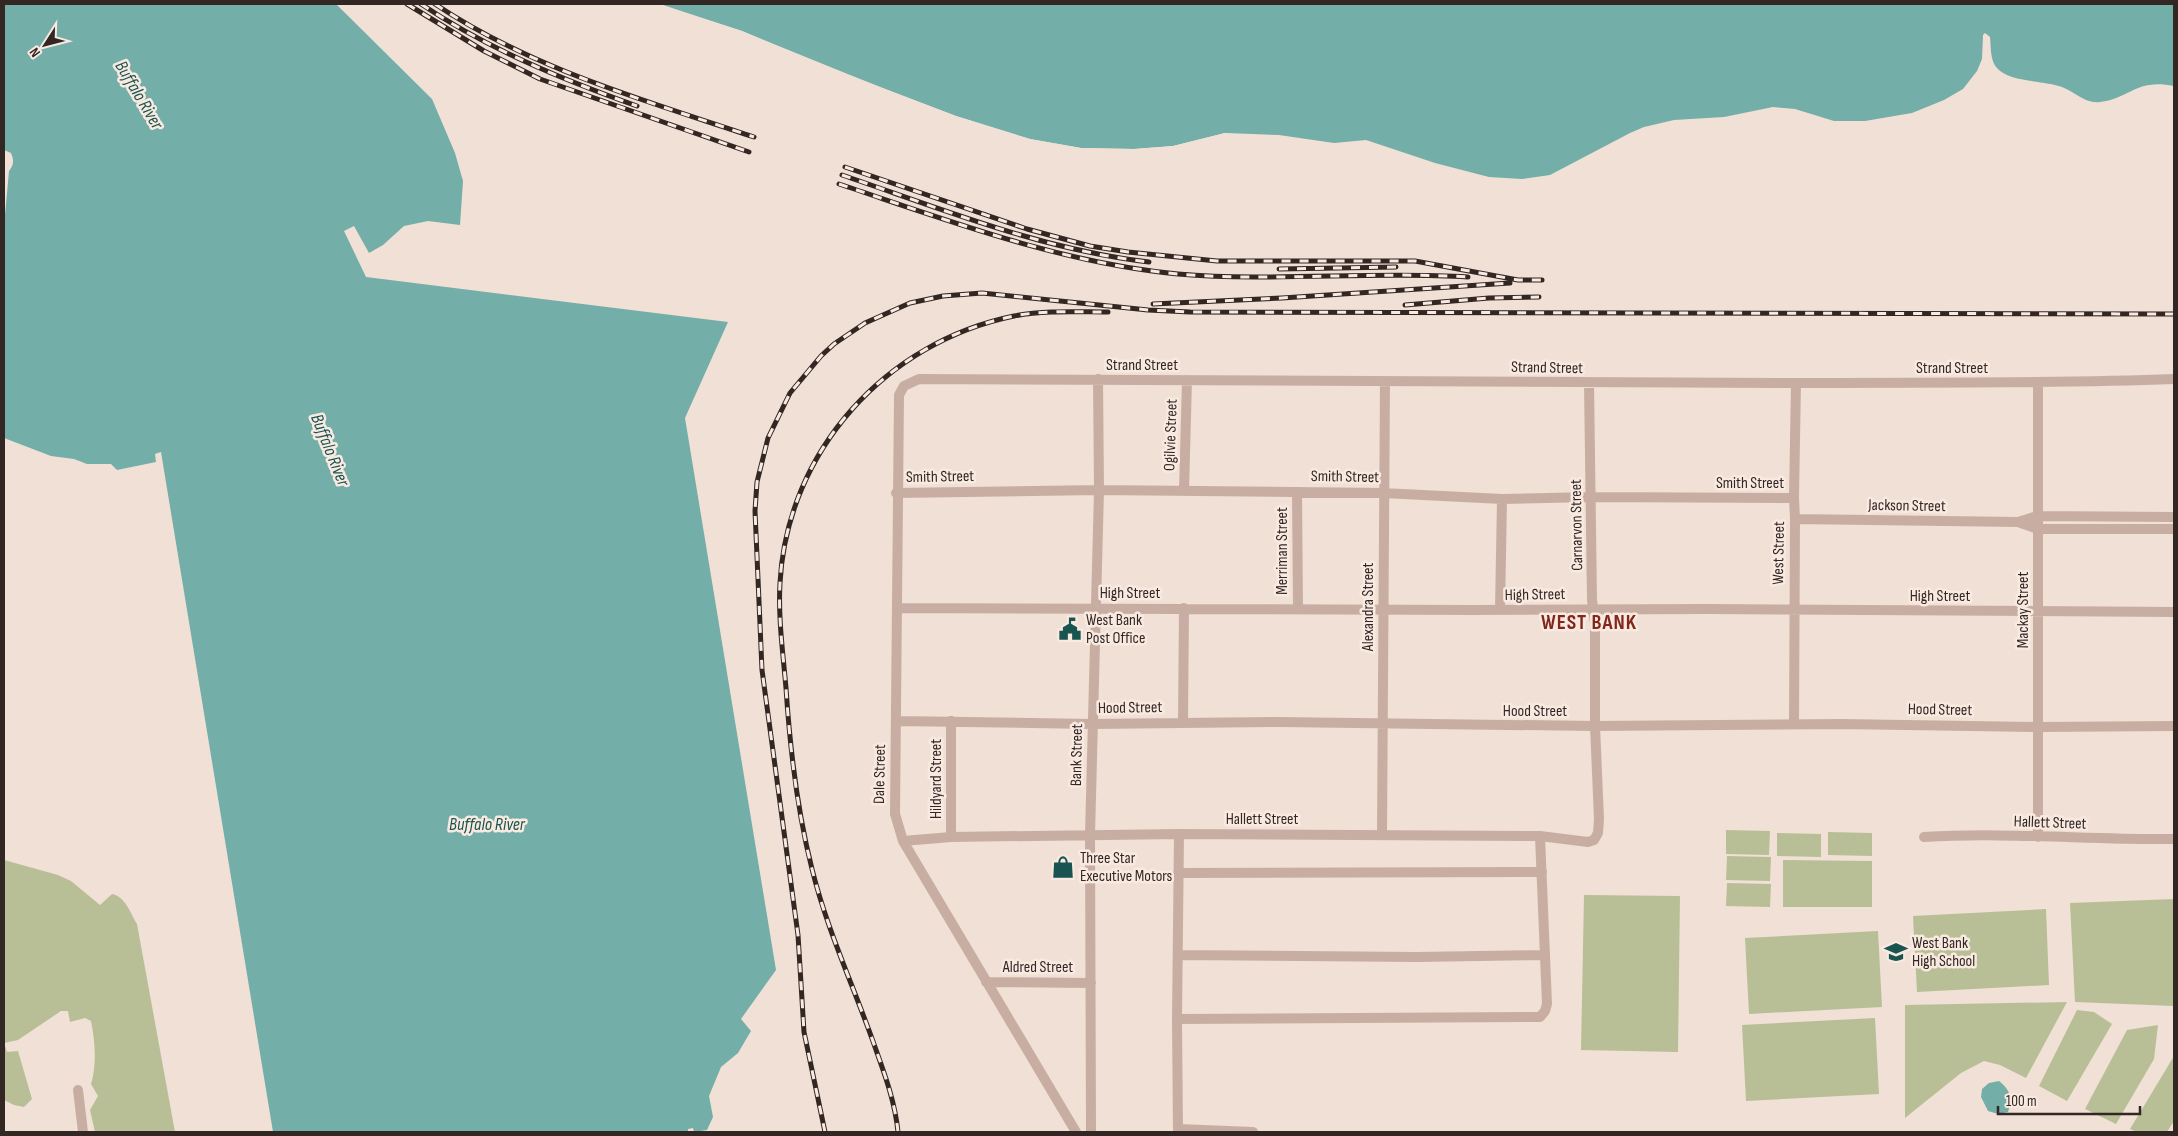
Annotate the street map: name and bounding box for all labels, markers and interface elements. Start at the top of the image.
north arrow [20,20,70,70]
text: N [26,44,44,60]
water label: Buffalo River [110,57,168,134]
street label: Strand Street [1106,356,1178,375]
street label: Strand Street [1511,358,1583,378]
street label: Strand Street [1916,359,1988,378]
street label: Ogilvie Street [1160,399,1182,471]
water label: Buffalo River [306,411,354,490]
street label: Smith Street [906,467,974,487]
street label: Smith Street [1311,467,1379,487]
street label: Smith Street [1716,474,1784,493]
street label: Carnarvon Street [1567,479,1587,571]
street label: Jackson Street [1867,496,1946,516]
street label: Merriman Street [1273,507,1292,595]
street label: West Street [1769,521,1789,585]
street label: Alexandra Street [1359,563,1378,652]
street label: Mackay Street [2014,572,2033,648]
street label: High Street [1100,584,1160,603]
street label: High Street [1505,585,1566,605]
street label: High Street [1910,587,1970,606]
district label: WEST BANK [1541,610,1637,635]
place label: West Bank Post Office [1086,611,1145,648]
public building icon: West Bank Post Office [1057,616,1083,642]
street label: Hood Street [1098,698,1162,718]
street label: Hood Street [1908,700,1972,720]
street label: Hood Street [1503,702,1567,721]
street label: Bank Street [1067,723,1087,786]
street label: Hildyard Street [927,739,946,819]
street label: Dale Street [870,744,890,804]
street label: Hallett Street [1226,810,1298,829]
street label: Hallett Street [2013,812,2087,834]
water label: Buffalo River [449,814,526,835]
place label: Three Star Executive Motors [1080,849,1173,886]
shop icon: Three Star Executive Motors [1050,854,1076,880]
place label: West Bank High School [1912,934,1975,971]
school or university icon: West Bank High School [1883,939,1909,965]
street label: Aldred Street [1002,958,1073,977]
scale bar [1998,1084,2140,1116]
text: 100 m [2006,1092,2037,1111]

